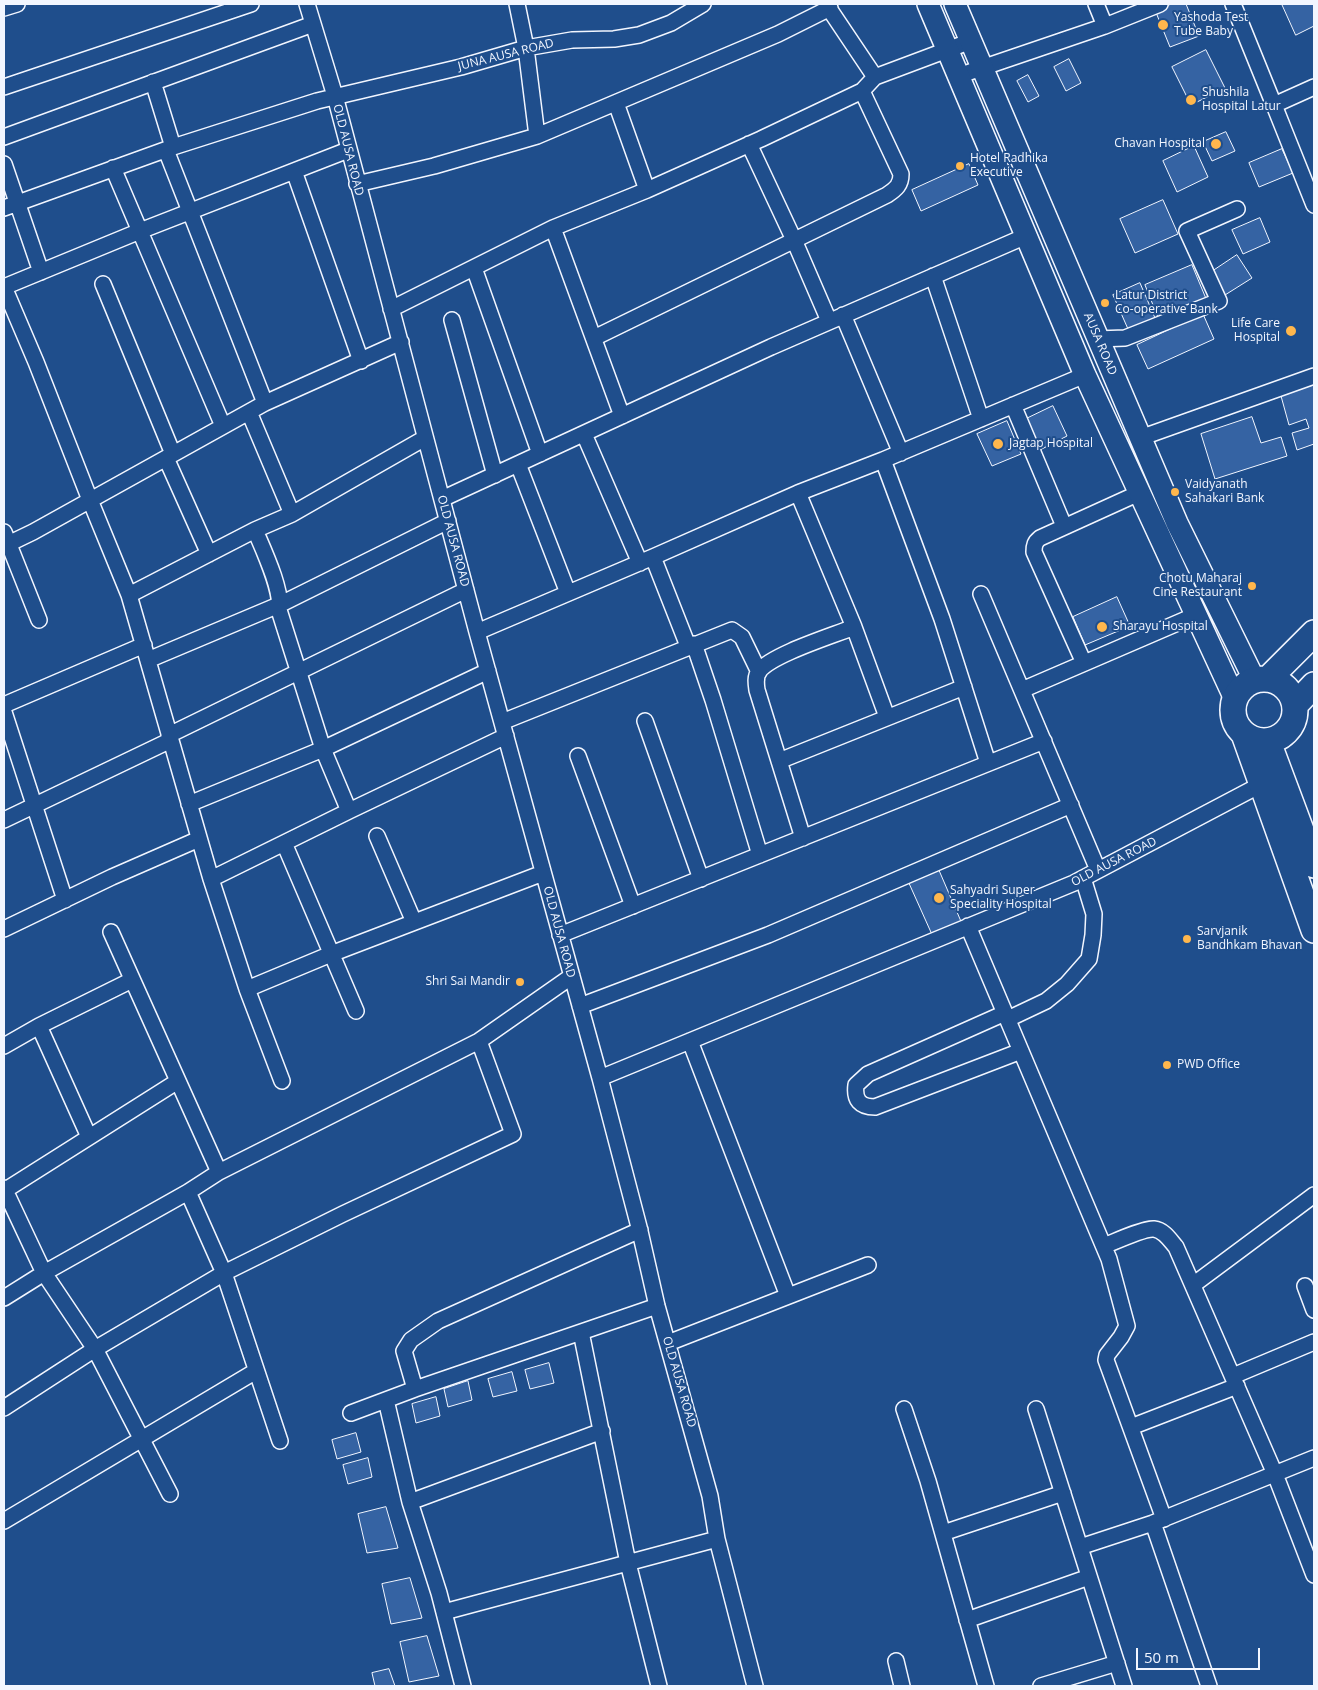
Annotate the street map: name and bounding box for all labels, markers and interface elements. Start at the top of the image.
place label: Yashoda Test Tube Baby [1174,11,1248,39]
marker: Yashoda Test Tube Baby [1156,18,1170,32]
street label: JUNA AUSA ROAD [457,36,555,74]
place label: Shushila Hospital Latur [1202,86,1281,114]
marker: Shushila Hospital Latur [1184,93,1198,107]
street label: OLD AUSA ROAD [330,103,366,197]
place label: Chavan Hospital [1114,137,1205,151]
marker: Chavan Hospital [1209,137,1223,151]
place label: Hotel Radhika Executive [970,152,1048,180]
marker: Hotel Radhika Executive [954,160,966,172]
place label: Latur District Co-operative Bank [1115,289,1218,317]
marker: Latur District Co-operative Bank [1099,297,1111,309]
street label: AUSA ROAD [1080,311,1120,377]
place label: Life Care Hospital [1231,317,1280,345]
marker: Life Care Hospital [1284,324,1298,338]
marker: Jagtap Hospital [991,437,1005,451]
place label: Jagtap Hospital [1009,437,1093,451]
place label: Vaidyanath Sahakari Bank [1185,478,1264,506]
marker: Vaidyanath Sahakari Bank [1169,486,1181,498]
street label: OLD AUSA ROAD [434,494,472,588]
place label: Chotu Maharaj Cine Restaurant [1153,572,1242,600]
marker: Chotu Maharaj Cine Restaurant [1246,580,1258,592]
marker: Sharayu Hospital [1095,620,1109,634]
place label: Sharayu Hospital [1113,620,1208,634]
street label: OLD AUSA ROAD [1069,834,1159,890]
place label: Sahyadri Super Speciality Hospital [950,884,1052,912]
street label: OLD AUSA ROAD [540,885,578,979]
marker: Sahyadri Super Speciality Hospital [932,891,946,905]
place label: Sarvjanik Bandhkam Bhavan [1197,925,1302,953]
marker: Sarvjanik Bandhkam Bhavan [1181,933,1193,945]
place label: Shri Sai Mandir [426,975,510,989]
marker: Shri Sai Mandir [514,976,526,988]
place label: PWD Office [1177,1058,1240,1072]
marker: PWD Office [1161,1059,1173,1071]
street label: OLD AUSA ROAD [659,1335,699,1429]
scale bar [1138,1638,1262,1670]
text: 50 m [1144,1647,1179,1667]

